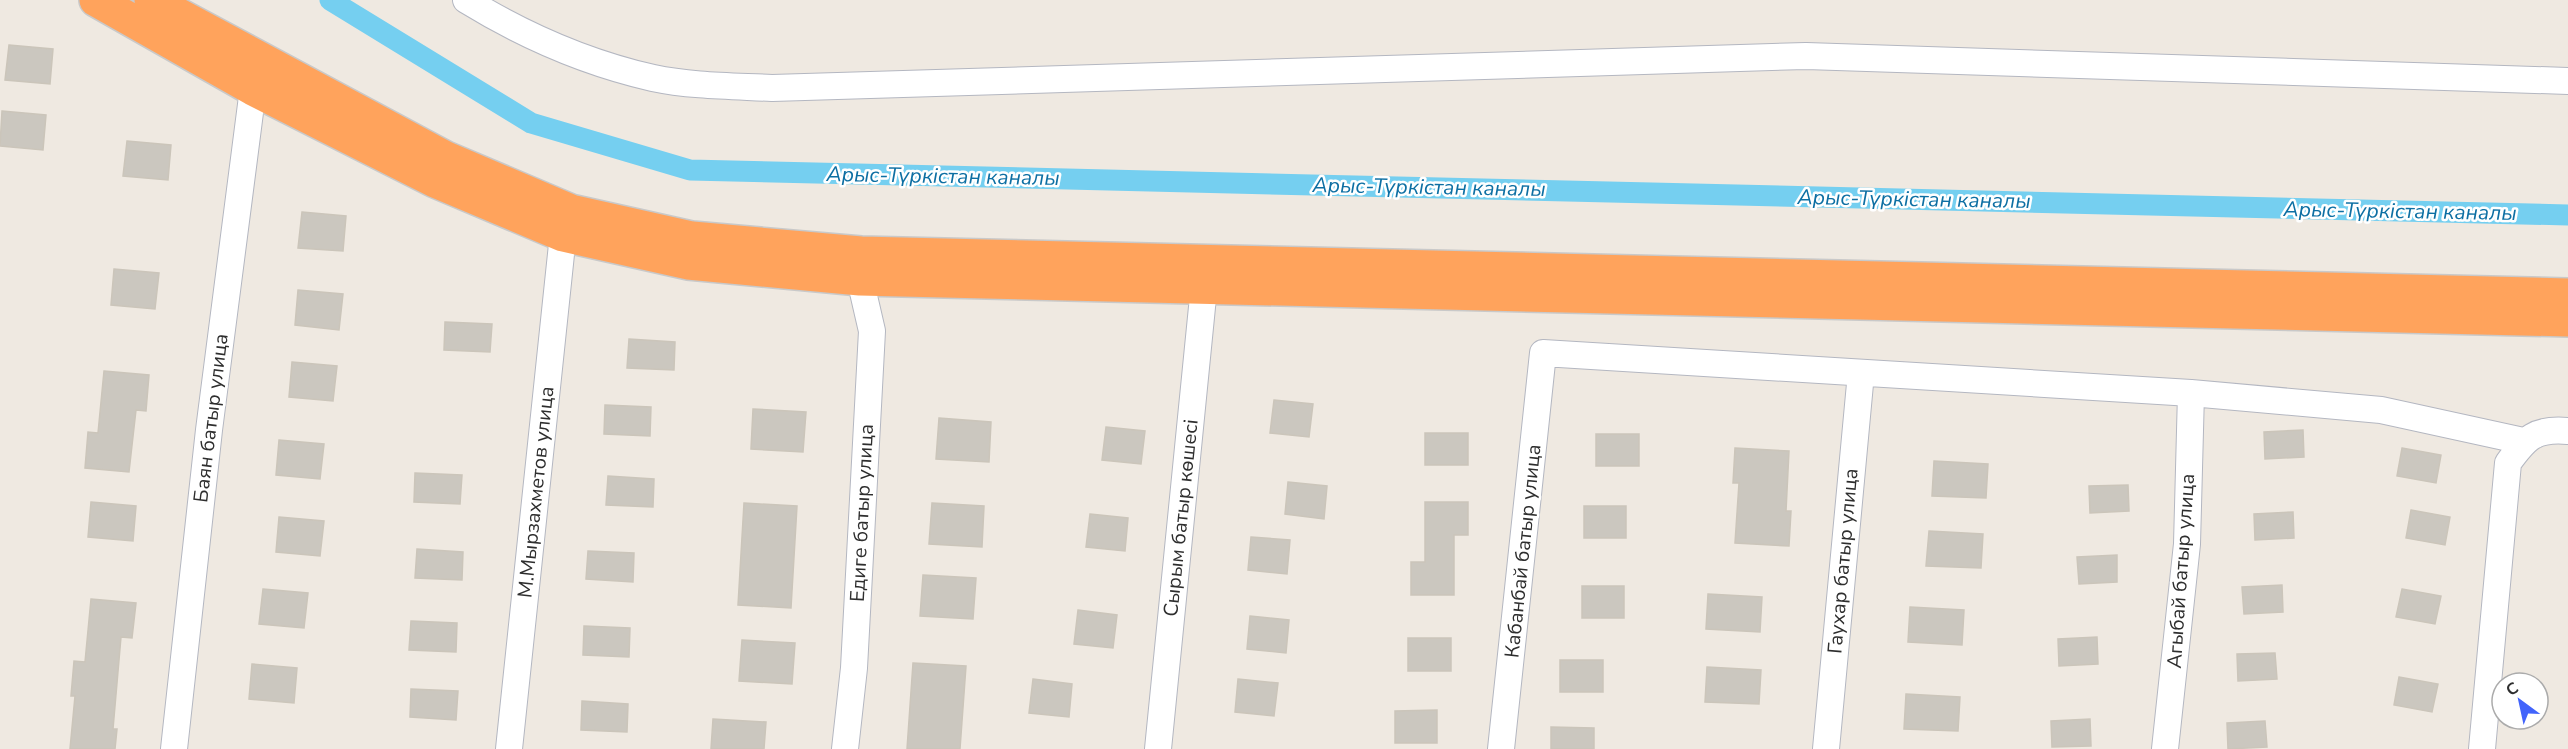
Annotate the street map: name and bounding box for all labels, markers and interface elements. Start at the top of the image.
water label: Арыс-Түркістан каналы [825,160,1060,192]
water label: Арыс-Түркістан каналы [1311,171,1546,203]
water label: Арыс-Түркістан каналы [1796,183,2031,215]
water label: Арыс-Түркістан каналы [2282,195,2517,227]
street label: Баян батыр улица [187,332,235,504]
street label: М.Мырзахметов улица [511,385,561,599]
street label: Сырым батыр көшесі [1157,418,1205,618]
street label: Едиге батыр улица [844,423,880,603]
street label: Кабанбай батыр улица [1498,443,1548,659]
street label: Гаухар батыр улица [1821,467,1865,655]
street label: Агыбай батыр улица [2161,473,2201,669]
north arrow [2490,671,2550,731]
text: С [2502,677,2523,701]

